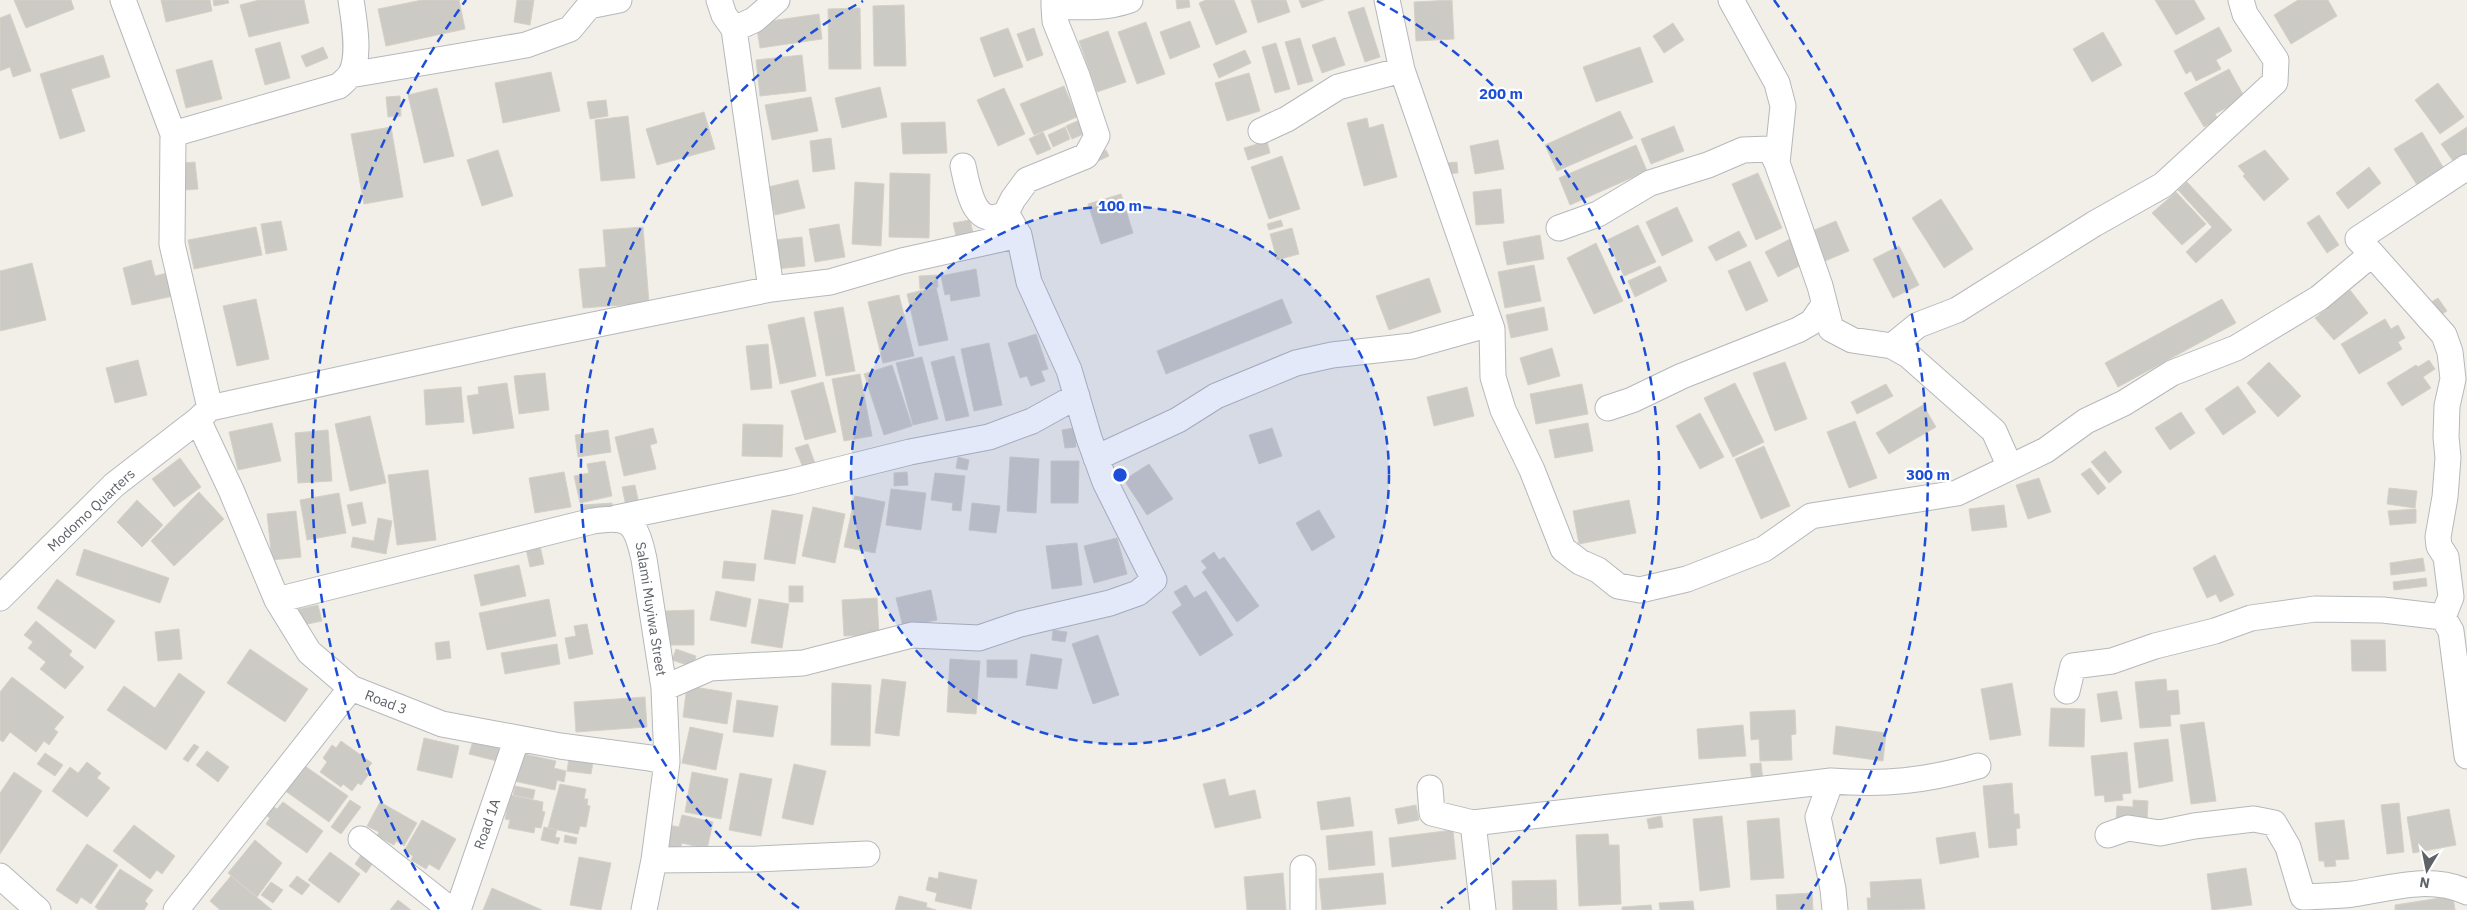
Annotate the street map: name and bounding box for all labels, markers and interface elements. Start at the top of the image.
text: 200 m [1479,84,1523,103]
text: 100 m [1098,196,1142,215]
street label: Modomo Quarters [43,465,139,555]
text: 300 m [1906,465,1950,484]
centre of rings [1111,466,1129,484]
street label: Salami Muyiwa Street [632,541,671,677]
street label: Road 3 [362,686,410,718]
street label: Road 1A [470,796,504,852]
north arrow [2402,845,2452,895]
text: N [2418,873,2431,893]

